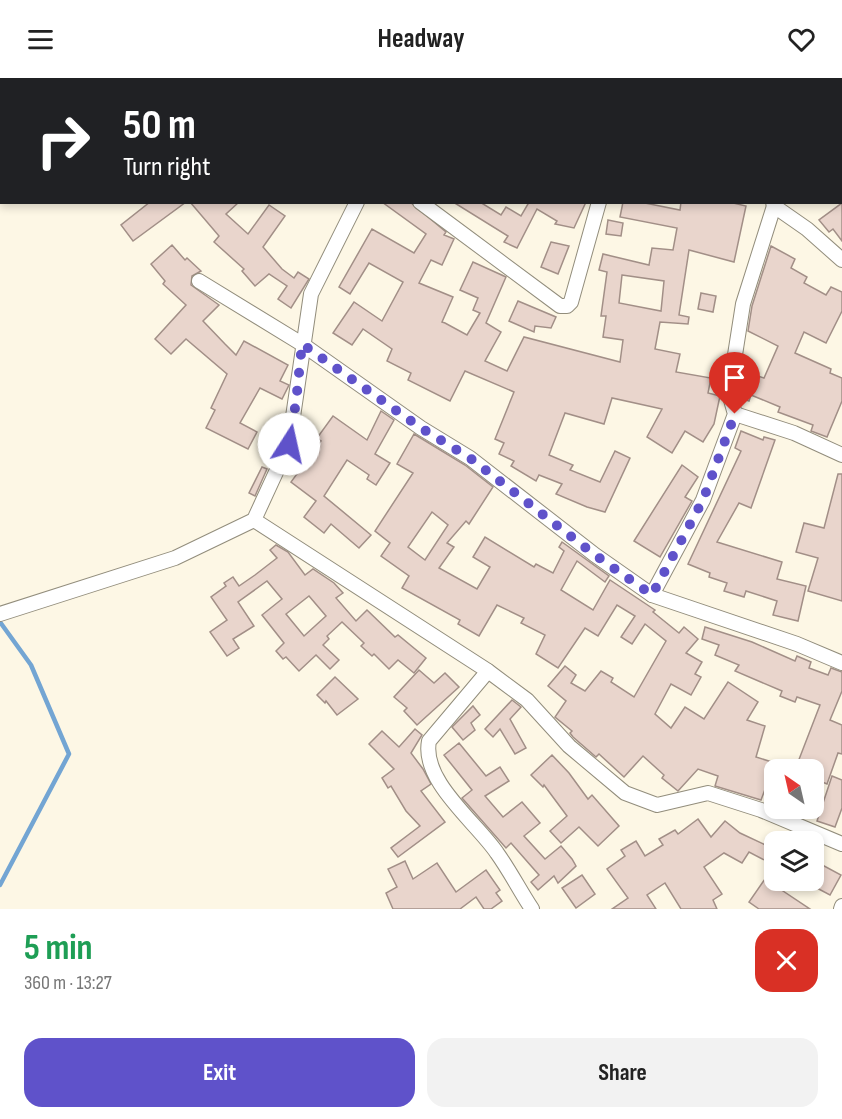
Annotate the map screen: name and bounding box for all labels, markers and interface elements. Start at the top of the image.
icon: menu [24,23,57,56]
text: Headway [378,23,464,55]
icon: heart [785,23,818,56]
text: 50 m [123,100,196,151]
icon: right [24,102,102,180]
text: Turn right [123,151,210,183]
pin [709,352,760,414]
icon: arrive [718,361,751,394]
position arrow [257,412,321,476]
north arrow [764,759,824,819]
map controls [764,759,824,891]
button: layers [764,831,824,891]
text: 5 min [24,927,93,970]
button: close [755,929,818,992]
text: 360 m · 13:27 [24,971,112,995]
button: Exit [24,1038,415,1107]
button: Share [427,1038,818,1107]

